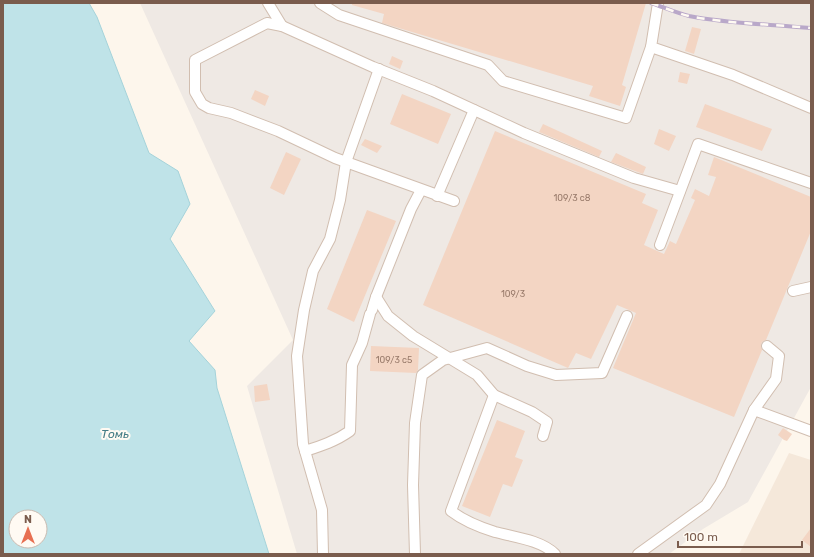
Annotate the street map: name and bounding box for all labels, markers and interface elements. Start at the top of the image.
house number: 109/3 с8 [553,193,591,203]
house number: 109/3 [501,289,525,299]
house number: 109/3 с5 [376,355,412,365]
water label: Томь [101,427,129,441]
north arrow [8,509,48,549]
text: N [24,513,32,526]
scale bar [678,523,802,549]
text: 100 m [684,530,718,544]

